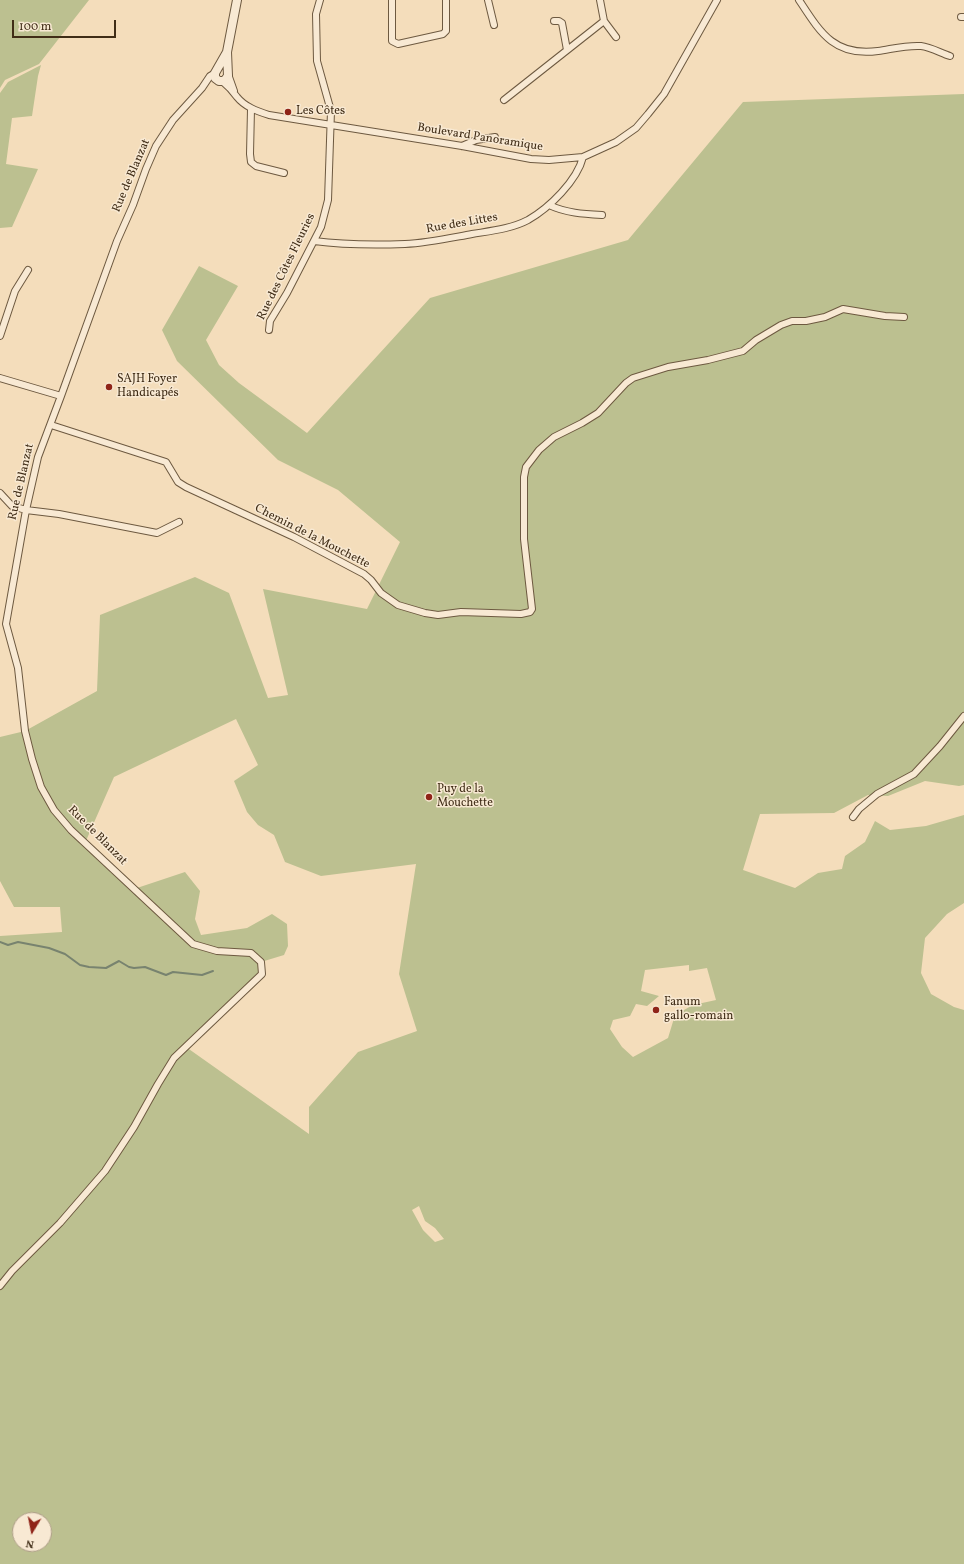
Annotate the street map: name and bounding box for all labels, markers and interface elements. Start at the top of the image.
scale bar [14,12,118,38]
text: 100 m [19,19,51,35]
place label: Les Côtes [296,105,345,119]
marker: Les Côtes [283,107,293,117]
street label: Boulevard Panoramique [416,121,544,155]
street label: Rue de Blanzat [110,137,154,215]
street label: Rue des Côtes Fleuries [255,211,319,323]
street label: Rue des Littes [425,211,499,237]
place label: SAJH Foyer Handicapés [117,373,179,401]
marker: SAJH Foyer Handicapés [104,382,114,392]
street label: Rue de Blanzat [6,442,38,522]
street label: Chemin de la Mouchette [252,502,372,572]
place label: Puy de la Mouchette [437,783,493,811]
marker: Puy de la Mouchette [424,792,434,802]
street label: Rue de Blanzat [64,803,130,869]
place label: Fanum gallo-romain [664,996,733,1024]
marker: Fanum gallo-romain [651,1005,661,1015]
north arrow [12,1512,52,1552]
text: N [25,1535,35,1551]

